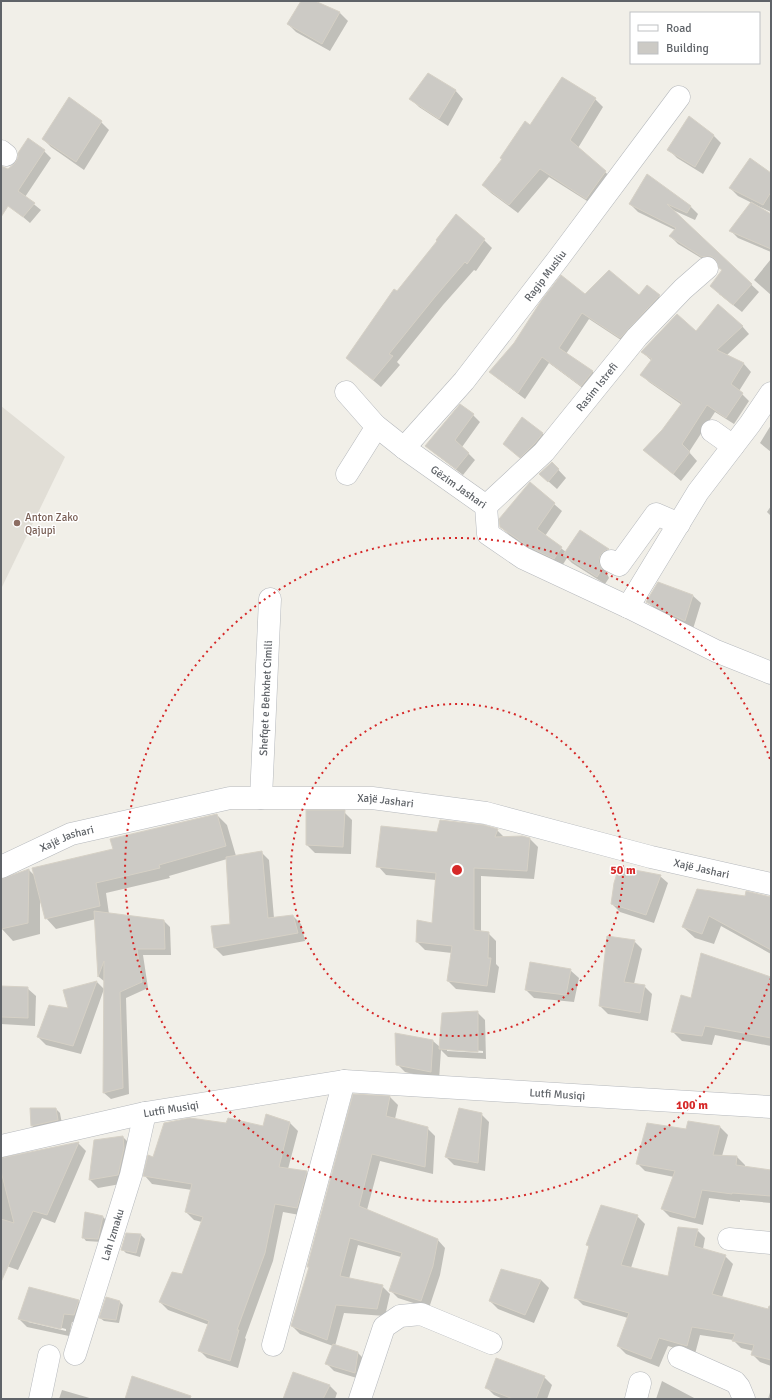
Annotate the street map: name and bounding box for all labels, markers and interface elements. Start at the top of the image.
legend [630,12,760,64]
text: Road [666,21,692,36]
text: Building [666,41,709,56]
street label: Ragip Musliu [521,247,569,304]
street label: Rasim Istrefi [573,360,620,414]
street label: Gëzim Jashari [428,462,489,511]
place label: Anton Zako Qajupi [25,511,79,537]
marker: Anton Zako Qajupi [12,518,22,528]
street label: Shefqet e Behxhet Cimili [256,640,275,756]
street label: Xajë Jashari [357,792,415,810]
street label: Xajë Jashari [38,823,95,854]
street label: Xajë Jashari [672,856,731,881]
centre of rings [450,863,464,877]
text: 50 m [610,863,636,878]
street label: Lutfi Musiqi [529,1086,586,1102]
street label: Lutfi Musiqi [142,1098,200,1120]
text: 100 m [676,1098,708,1113]
street label: Lah Izmaku [98,1207,127,1262]

